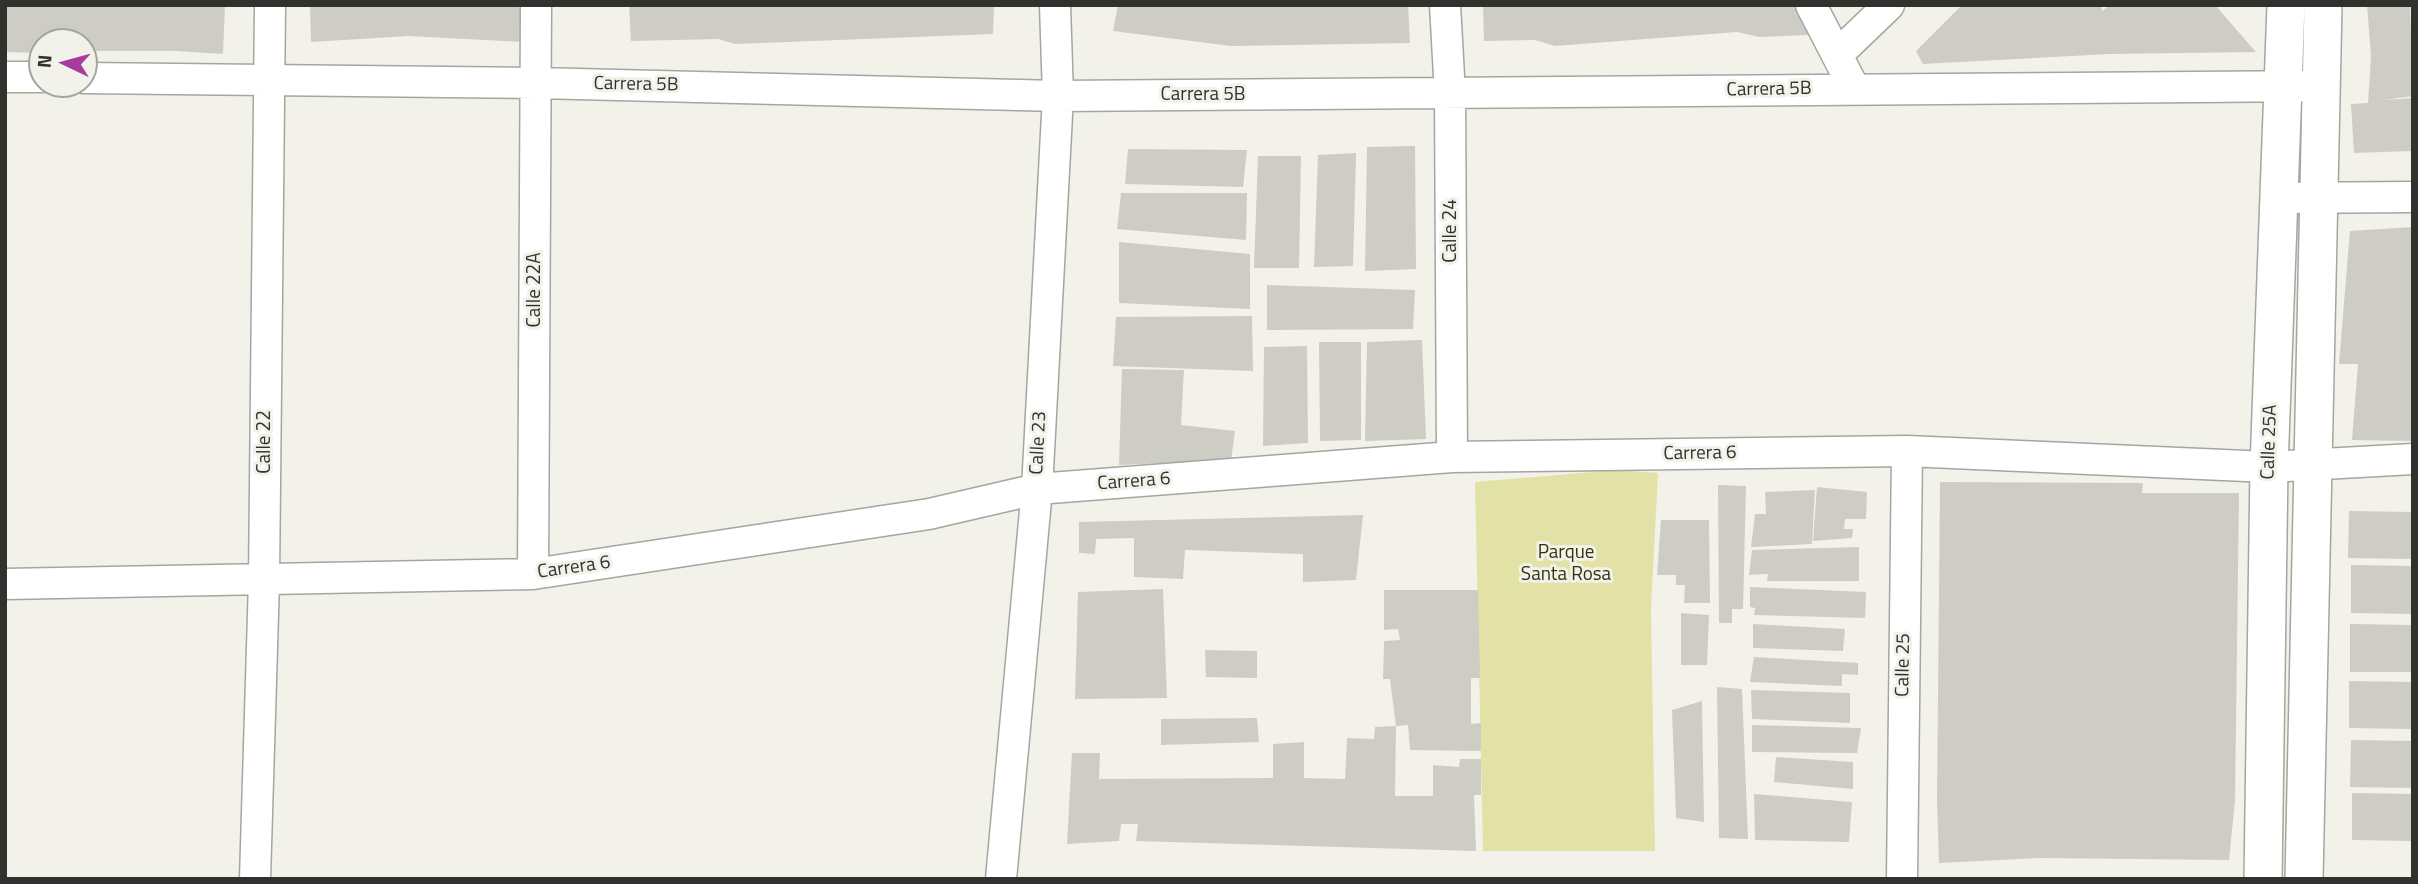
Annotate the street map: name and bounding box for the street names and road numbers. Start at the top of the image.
street label: Carrera 5B [593,73,679,97]
street label: Carrera 5B [1726,78,1812,102]
street label: Carrera 5B [1160,84,1246,106]
street label: Calle 24 [1440,199,1462,263]
street label: Calle 22A [524,252,546,328]
street label: Calle 25A [2257,404,2283,480]
street label: Calle 22 [254,410,276,474]
street label: Calle 23 [1026,411,1052,475]
street label: Carrera 6 [1663,442,1737,466]
street label: Carrera 6 [1097,468,1171,496]
street label: Carrera 6 [536,552,612,584]
street label: Calle 25 [1892,633,1916,697]

